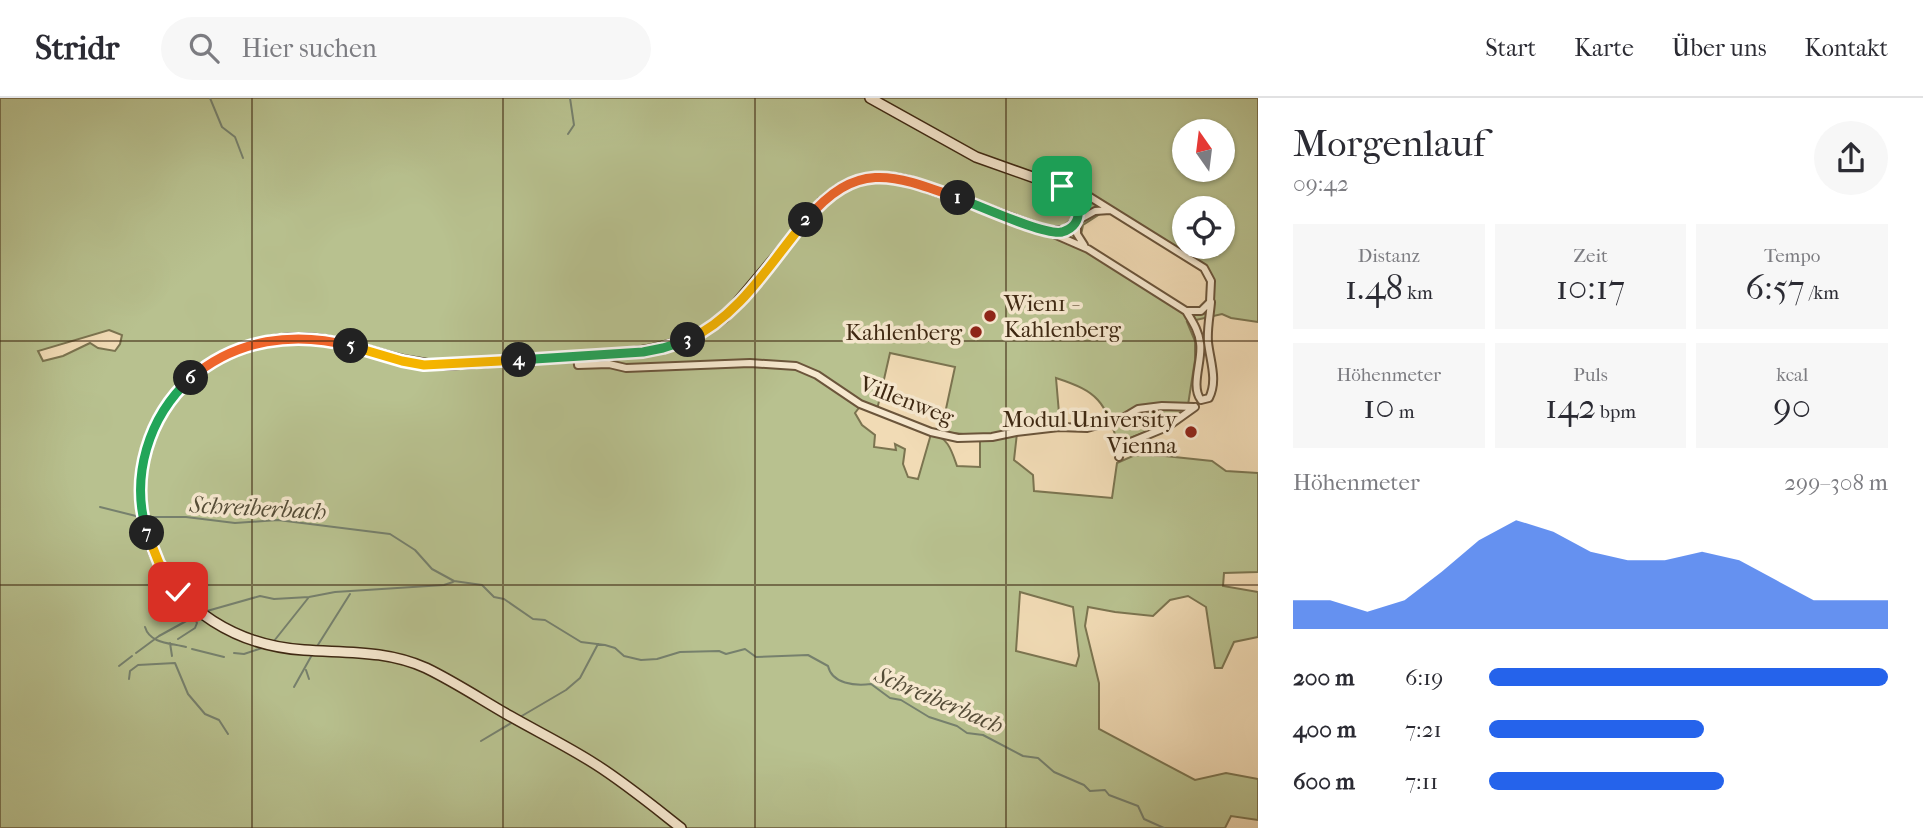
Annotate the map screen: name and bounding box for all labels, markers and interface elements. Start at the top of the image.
search box [161,17,651,80]
text: Stridr [35,29,119,68]
icon: search [185,29,223,67]
text: Hier suchen [241,33,377,64]
text: Start [1485,34,1536,62]
text: Karte [1574,34,1634,62]
text: Über uns [1672,34,1767,62]
text: Kontakt [1805,34,1888,62]
north arrow [1172,119,1236,182]
map controls [1172,119,1235,259]
text: Morgenlauf [1293,121,1486,166]
button: share [1814,121,1888,195]
pin [1032,156,1092,216]
icon: arrive [1043,167,1081,205]
text: 09:42 [1293,170,1349,197]
pin: 1 [940,180,976,216]
text: 1 [954,186,961,208]
button: locate [1172,196,1235,259]
pin: 2 [788,202,824,238]
text: 2 [801,208,810,230]
text: Distanz [1358,245,1420,267]
text: Zeit [1573,245,1608,267]
text: Tempo [1764,245,1820,267]
text: 1.48 [1345,267,1403,308]
text: 10:17 [1556,267,1625,308]
text: 6:57 [1745,267,1805,308]
text: km [1403,282,1433,304]
text: /km [1805,282,1839,304]
place label: Wien1 - Kahlenberg [1003,290,1121,343]
marker: Wien1 - Kahlenberg [982,308,998,324]
place label: Kahlenberg [845,319,963,346]
pin: 3 [670,322,706,358]
marker: Kahlenberg [968,324,984,340]
pin: 5 [334,328,368,364]
text: 3 [684,328,691,350]
text: 5 [346,334,355,356]
pin: 4 [502,342,536,378]
text: 4 [513,348,524,370]
pin: 6 [174,360,208,396]
text: Höhenmeter [1337,364,1441,386]
text: Puls [1573,364,1608,386]
text: kcal [1776,364,1808,386]
text: 6 [185,366,196,388]
street label: Villenweg [855,370,958,431]
text: 10 [1363,386,1395,427]
text: 142 [1545,386,1596,427]
text: 90 [1773,386,1811,427]
text: m [1395,401,1415,423]
text: bpm [1596,401,1636,423]
place label: Modul University Vienna [1002,406,1178,459]
marker: Modul University Vienna [1183,424,1199,440]
text: Höhenmeter [1293,469,1420,496]
text: 299–308 m [1784,469,1888,496]
water label: Schreiberbach [188,490,327,526]
pin: 7 [130,516,164,550]
text: 7 [142,521,151,543]
pin [148,562,208,622]
icon: check [159,573,197,611]
water label: Schreiberbach [870,660,1007,740]
text: 200 m [1293,664,1354,691]
text: 6:19 [1405,664,1443,691]
text: 400 m [1293,716,1356,743]
text: 7:21 [1405,716,1442,743]
text: 600 m [1293,768,1355,795]
text: 7:11 [1405,768,1438,795]

